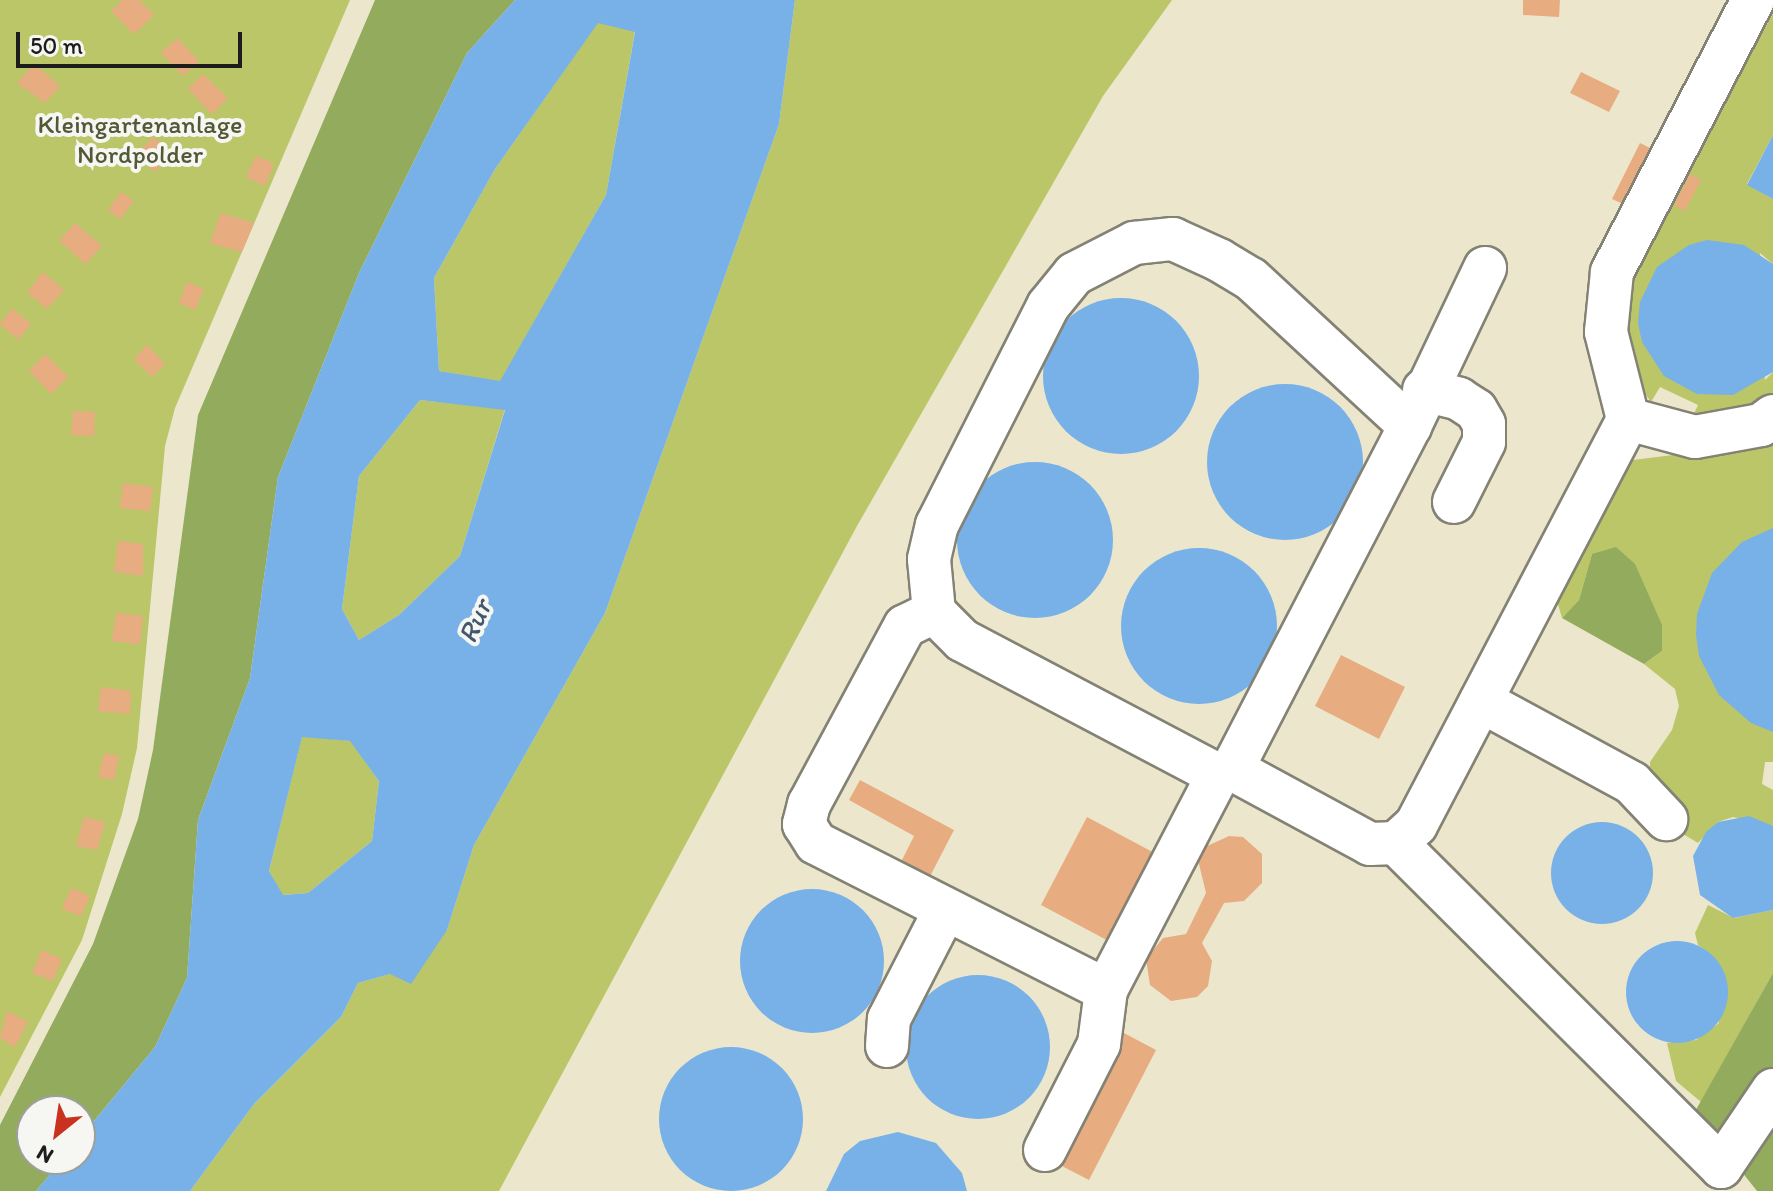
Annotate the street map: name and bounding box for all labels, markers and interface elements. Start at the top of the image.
scale bar [20,16,246,66]
text: 50 m [30,31,83,60]
park label: Kleingartenanlage Nordpolder [38,109,242,170]
water label: Rur [450,594,498,648]
north arrow [16,1095,96,1175]
text: N [32,1139,58,1170]

